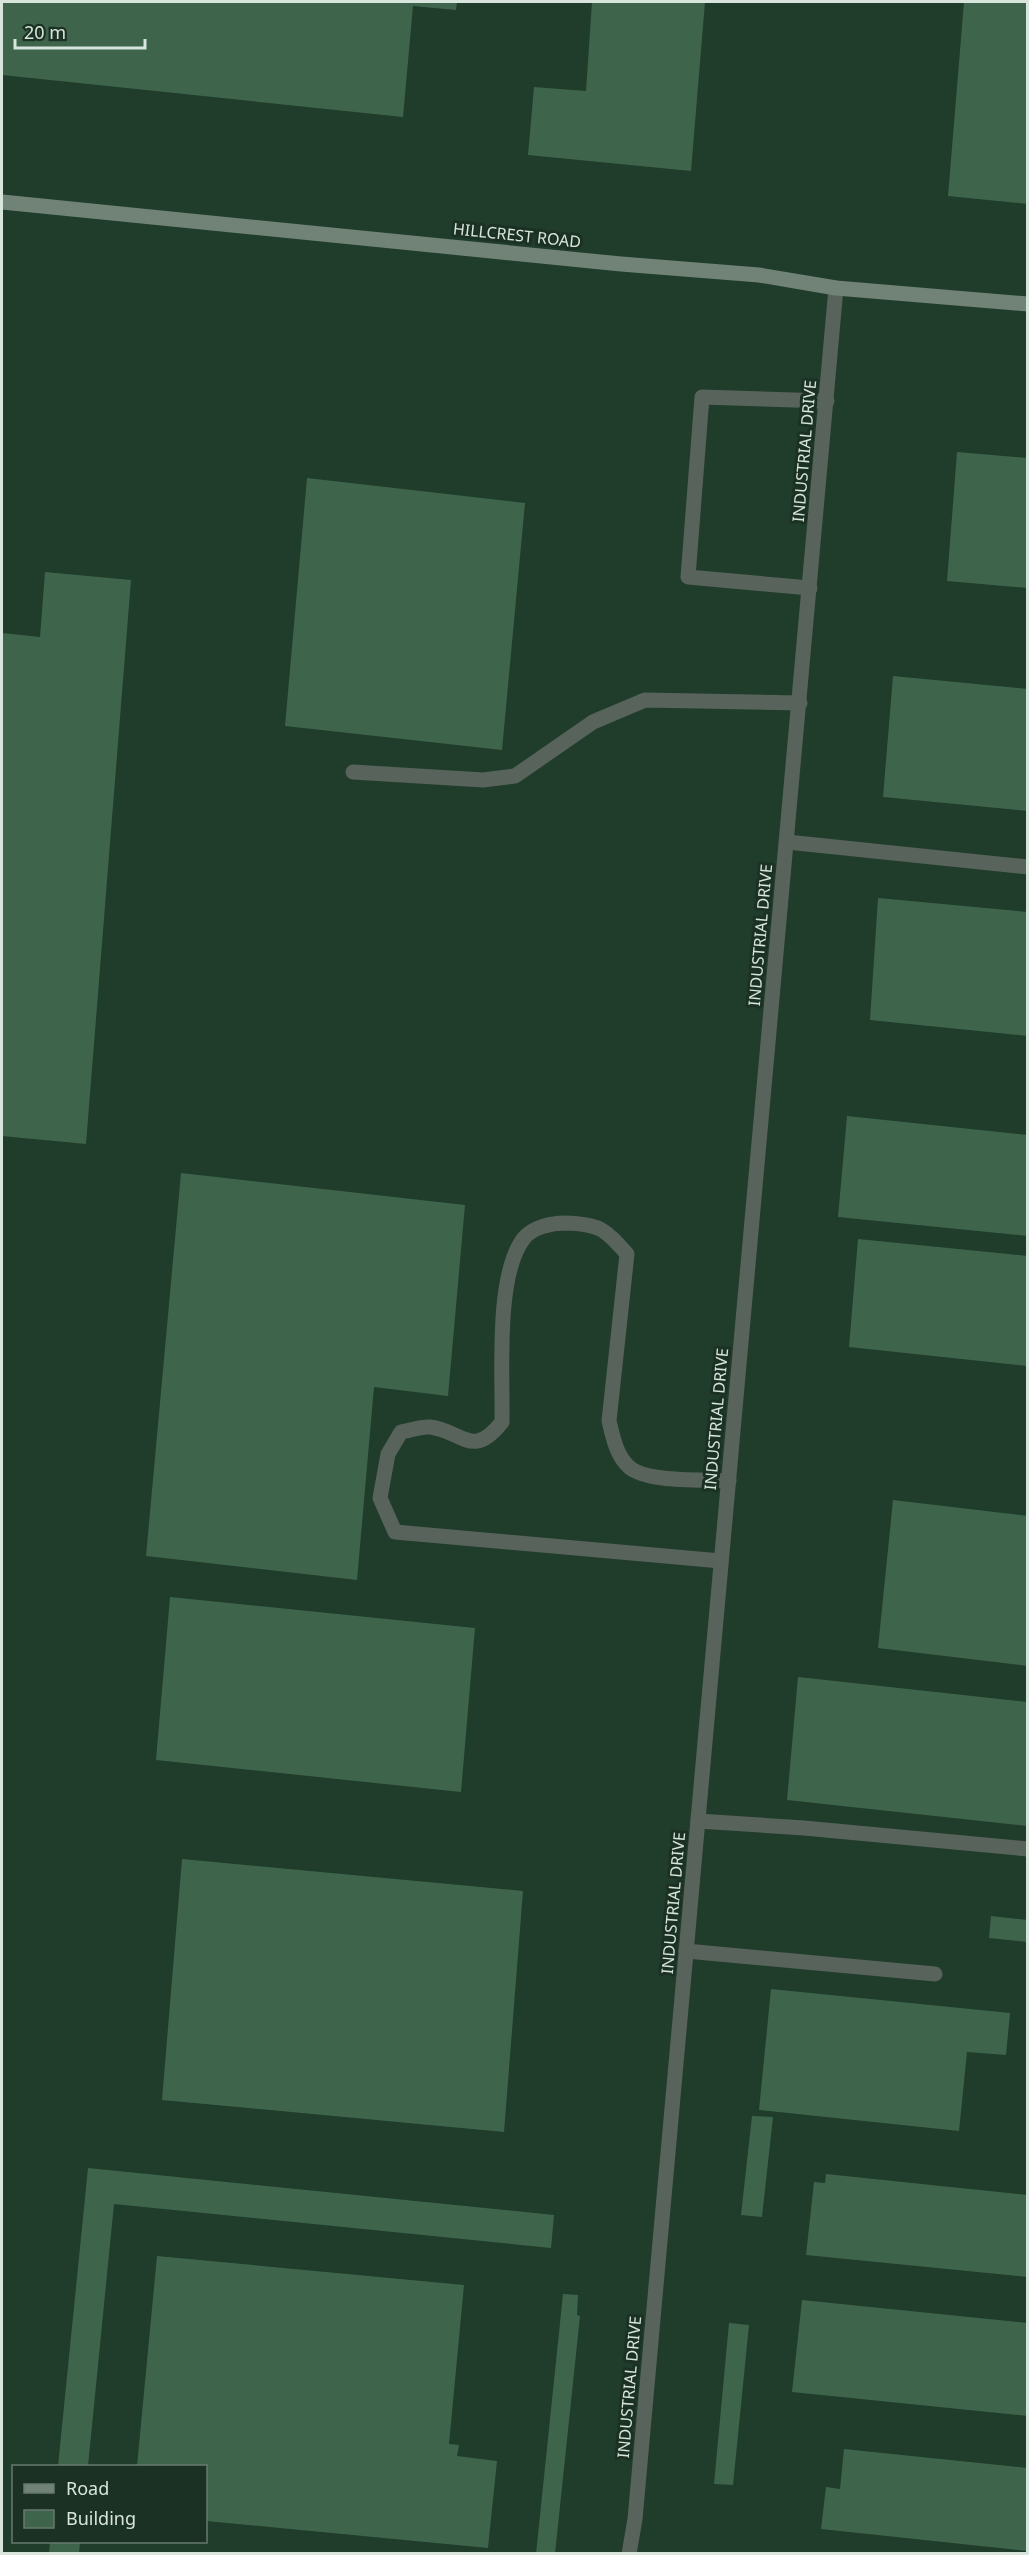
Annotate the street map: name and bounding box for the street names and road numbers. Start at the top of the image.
street label: HILLCREST ROAD [452,217,582,253]
street label: INDUSTRIAL DRIVE [787,379,821,523]
street label: INDUSTRIAL DRIVE [743,863,777,1007]
street label: INDUSTRIAL DRIVE [699,1347,733,1491]
street label: INDUSTRIAL DRIVE [656,1831,690,1975]
street label: INDUSTRIAL DRIVE [612,2315,646,2459]

